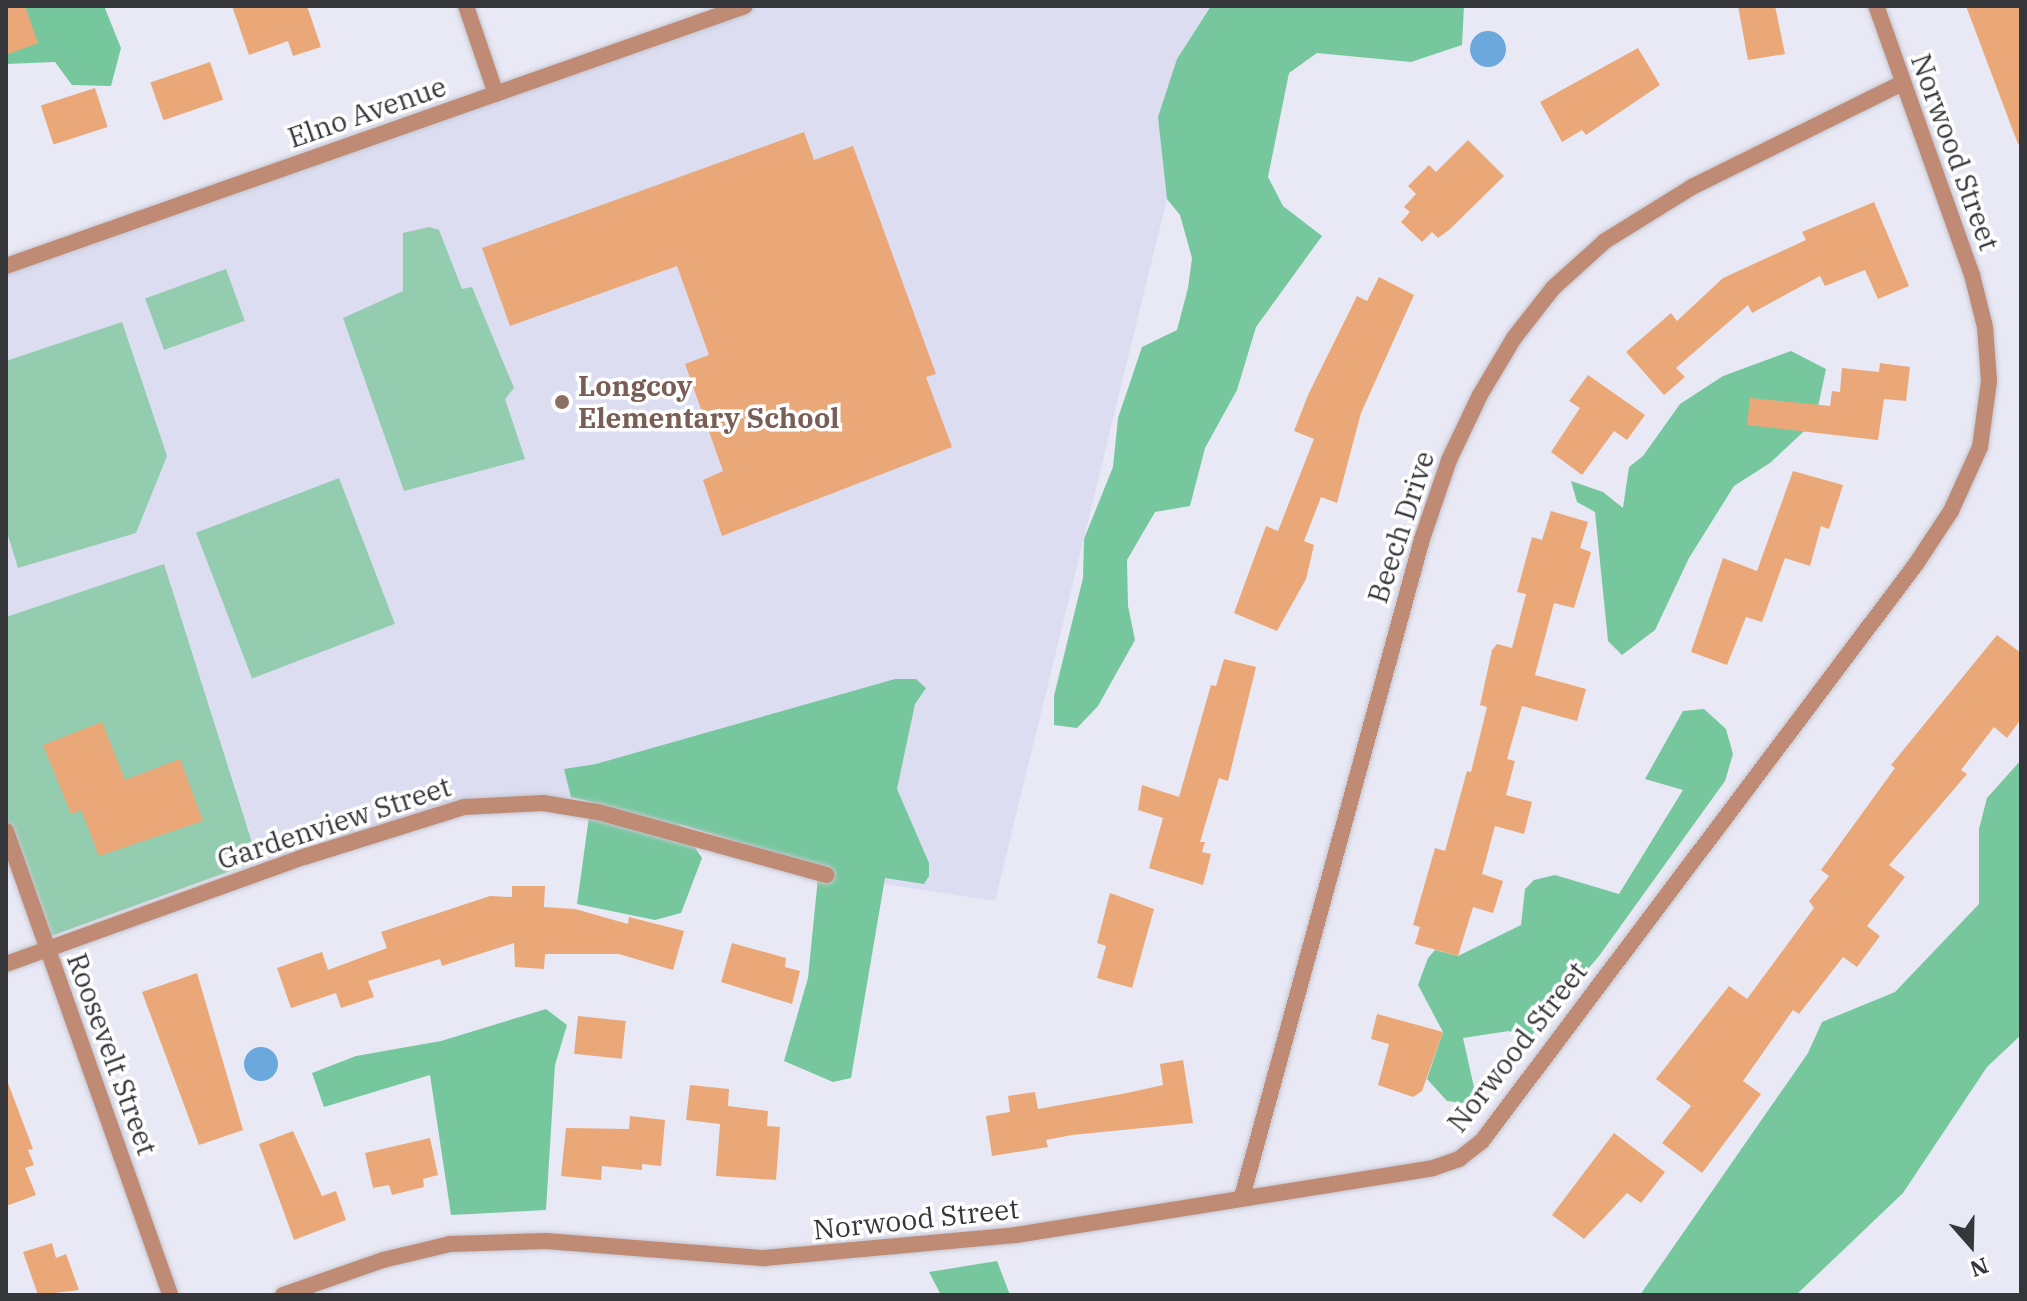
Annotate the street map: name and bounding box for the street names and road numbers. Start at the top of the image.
street label: Norwood Street [1904,49,2006,255]
street label: Elno Avenue [284,69,450,155]
street label: Beech Drive [1361,447,1441,607]
street label: Gardenview Street [213,769,455,877]
street label: Roosevelt Street [60,949,164,1159]
street label: Norwood Street [1440,955,1594,1139]
street label: Norwood Street [812,1191,1020,1247]

